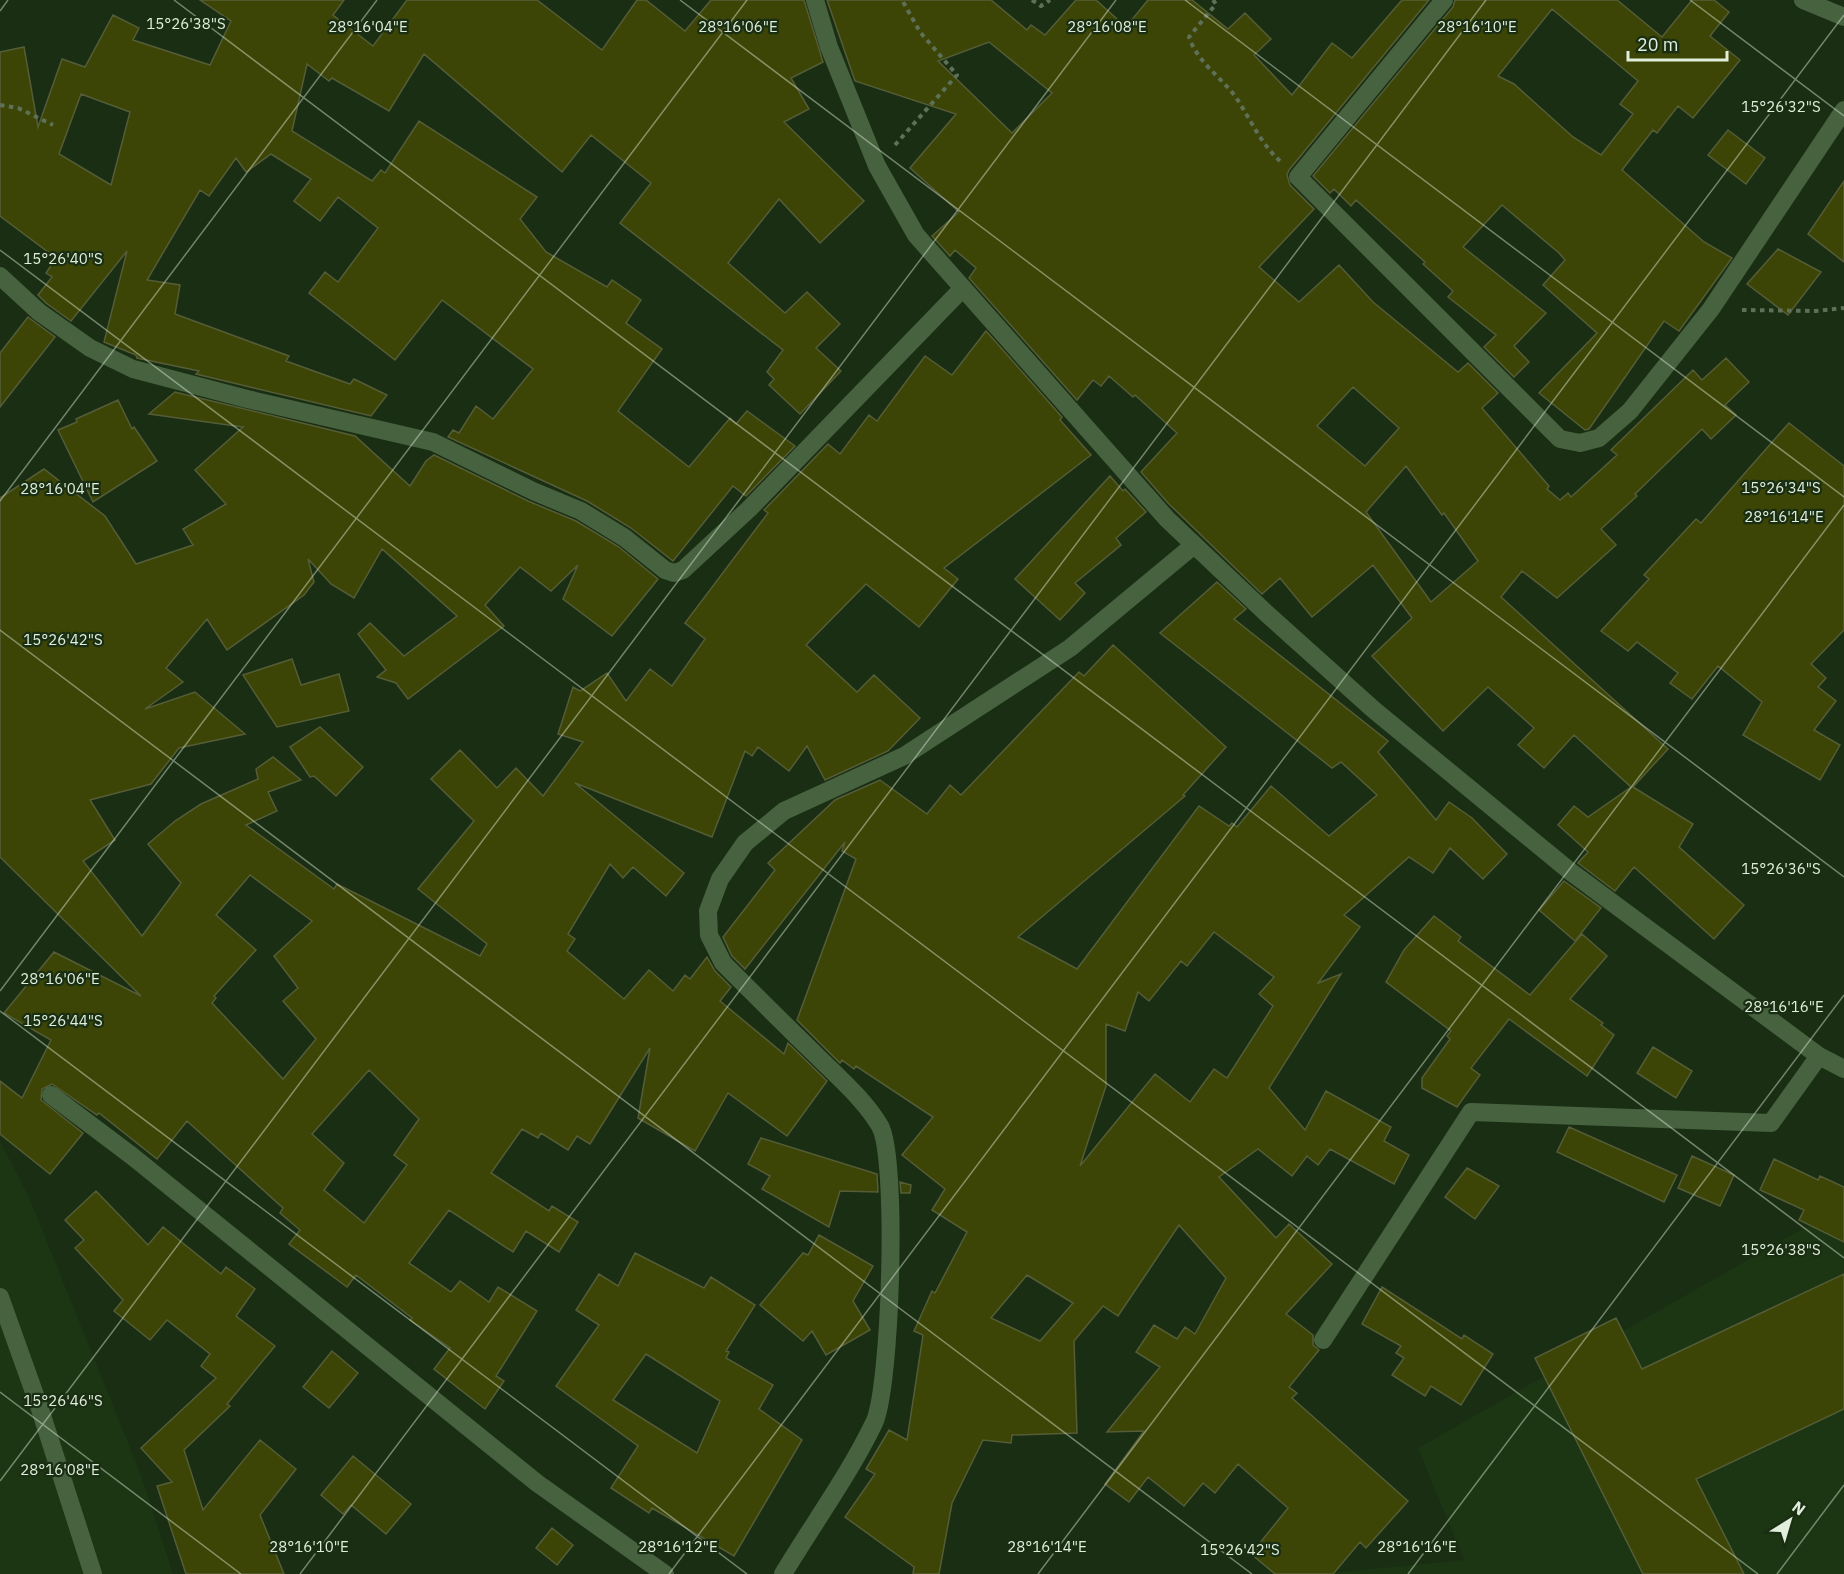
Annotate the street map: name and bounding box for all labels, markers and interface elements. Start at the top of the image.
text: 15°26'38"S [146,14,226,33]
text: 28°16'04"E [328,17,408,36]
text: 28°16'06"E [698,17,778,36]
text: 28°16'08"E [1067,17,1147,36]
text: 28°16'10"E [1437,17,1517,36]
scale bar [1628,24,1727,62]
text: 20 m [1637,33,1679,56]
text: 15°26'32"S [1741,97,1821,116]
text: 15°26'40"S [23,249,103,268]
text: 15°26'34"S [1741,478,1821,497]
text: 28°16'04"E [20,479,100,498]
text: 28°16'14"E [1744,507,1824,526]
text: 15°26'42"S [23,630,103,649]
text: 15°26'36"S [1741,859,1821,878]
text: 28°16'06"E [20,969,100,988]
text: 28°16'16"E [1744,997,1824,1016]
text: 15°26'44"S [23,1011,103,1030]
text: 15°26'38"S [1741,1240,1821,1259]
text: 15°26'46"S [23,1391,103,1410]
text: 28°16'08"E [20,1460,100,1479]
north arrow [1760,1490,1820,1550]
text: N [1788,1497,1810,1519]
text: 28°16'10"E [269,1537,349,1556]
text: 28°16'12"E [638,1537,718,1556]
text: 28°16'14"E [1007,1537,1087,1556]
text: 28°16'16"E [1377,1537,1457,1556]
text: 15°26'42"S [1200,1540,1280,1559]

